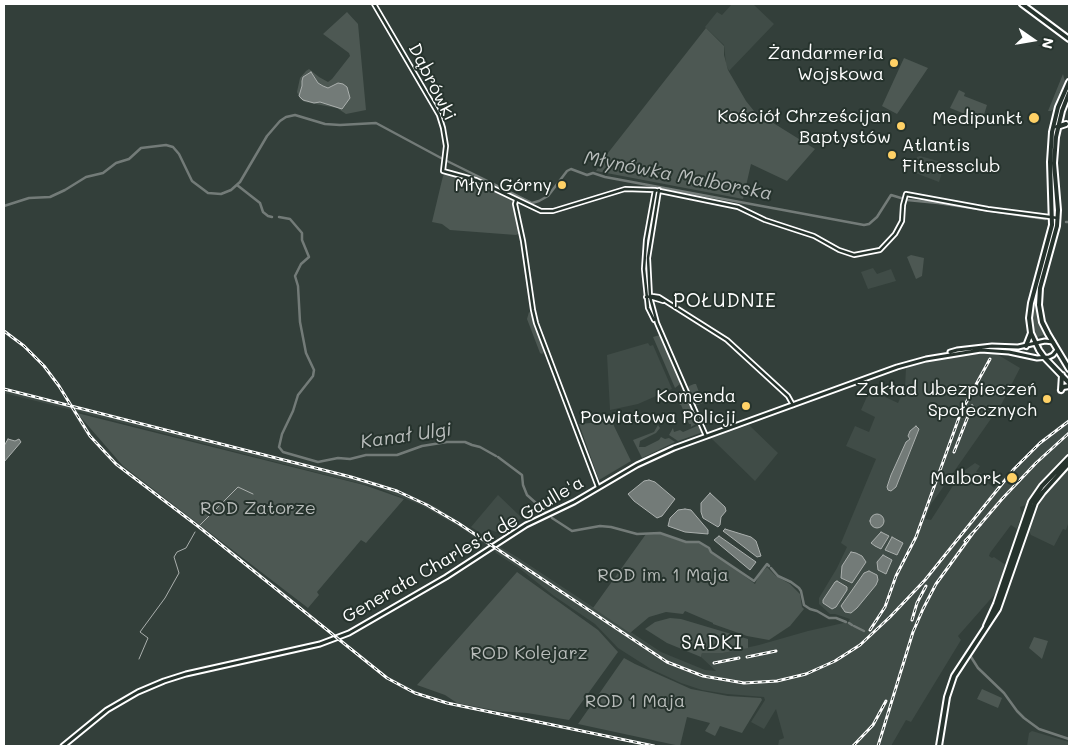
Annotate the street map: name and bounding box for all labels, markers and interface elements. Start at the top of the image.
north arrow [1008,15,1058,65]
text: N [1038,36,1059,51]
street label: Dąbrówki [403,40,461,124]
place label: Żandarmeria Wojskowa [768,42,884,84]
marker: Żandarmeria Wojskowa [888,57,900,69]
place label: Kościół Chrześcijan Baptystów [717,105,891,148]
place label: Medipunkt [932,107,1023,129]
marker: Medipunkt [1027,111,1041,125]
marker: Kościół Chrześcijan Baptystów [895,120,907,132]
place label: Atlantis Fitnessclub [902,134,1001,176]
water label: Młynówka Malborska [582,147,774,205]
marker: Atlantis Fitnessclub [886,149,898,161]
place label: Młyn Górny [455,174,552,196]
marker: Młyn Górny [556,179,568,191]
district label: POŁUDNIE [672,290,778,312]
place label: Zakład Ubezpieczeń Społecznych [856,378,1037,420]
place label: Komenda Powiatowa Policji [580,385,736,428]
marker: Zakład Ubezpieczeń Społecznych [1041,393,1053,405]
marker: Komenda Powiatowa Policji [740,400,752,412]
water label: Kanał Ulgi [359,418,453,454]
place label: Malbork [930,467,1001,489]
marker: Malbork [1005,471,1019,485]
street label: Generała Charles'a de Gaulle'a [338,472,588,628]
park label: ROD Zatorze [200,497,316,519]
park label: ROD im. 1 Maja [597,564,729,586]
district label: SADKI [680,632,744,654]
park label: ROD Kolejarz [470,642,588,664]
park label: ROD 1 Maja [585,690,685,712]

